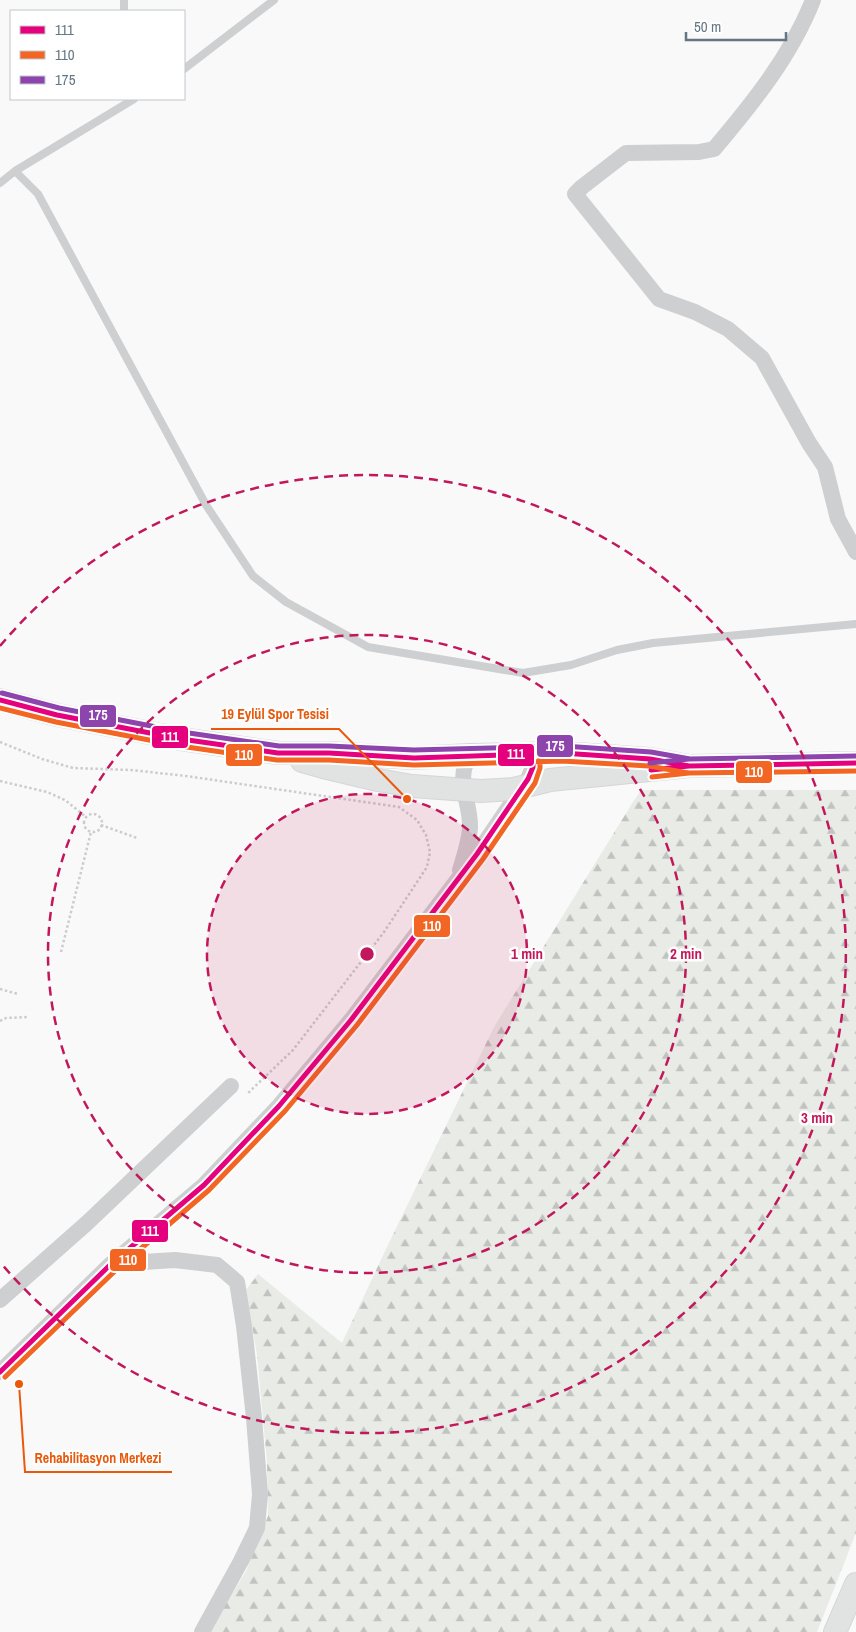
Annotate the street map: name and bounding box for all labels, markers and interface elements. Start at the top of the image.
legend [10,10,185,100]
scale bar [686,10,786,42]
text: 50 m [694,16,721,37]
text: 111 [55,19,74,40]
text: 110 [55,44,75,65]
text: 175 [55,69,76,90]
callout: 19 Eylül Spor Tesisi [211,700,339,729]
line badge: 175 [79,704,117,728]
text: 19 Eylül Spor Tesisi [221,705,329,723]
text: 175 [88,706,108,724]
line badge: 111 [151,725,189,749]
text: 111 [161,728,180,746]
line badge: 175 [536,734,574,758]
text: 175 [545,737,565,755]
line badge: 110 [225,743,263,767]
line badge: 111 [497,743,535,767]
text: 111 [507,745,526,763]
text: 110 [235,746,253,764]
line badge: 110 [735,760,773,784]
text: 110 [745,763,763,781]
line badge: 110 [413,914,451,938]
text: 110 [423,917,441,935]
text: 1 min [511,943,543,964]
text: 2 min [670,943,702,964]
centre of rings [358,945,376,963]
text: 3 min [801,1107,833,1128]
line badge: 111 [131,1219,169,1243]
text: 111 [141,1222,160,1240]
line badge: 110 [109,1248,147,1272]
text: 110 [119,1251,137,1269]
callout: Rehabilitasyon Merkezi [25,1443,172,1472]
text: Rehabilitasyon Merkezi [35,1449,161,1467]

